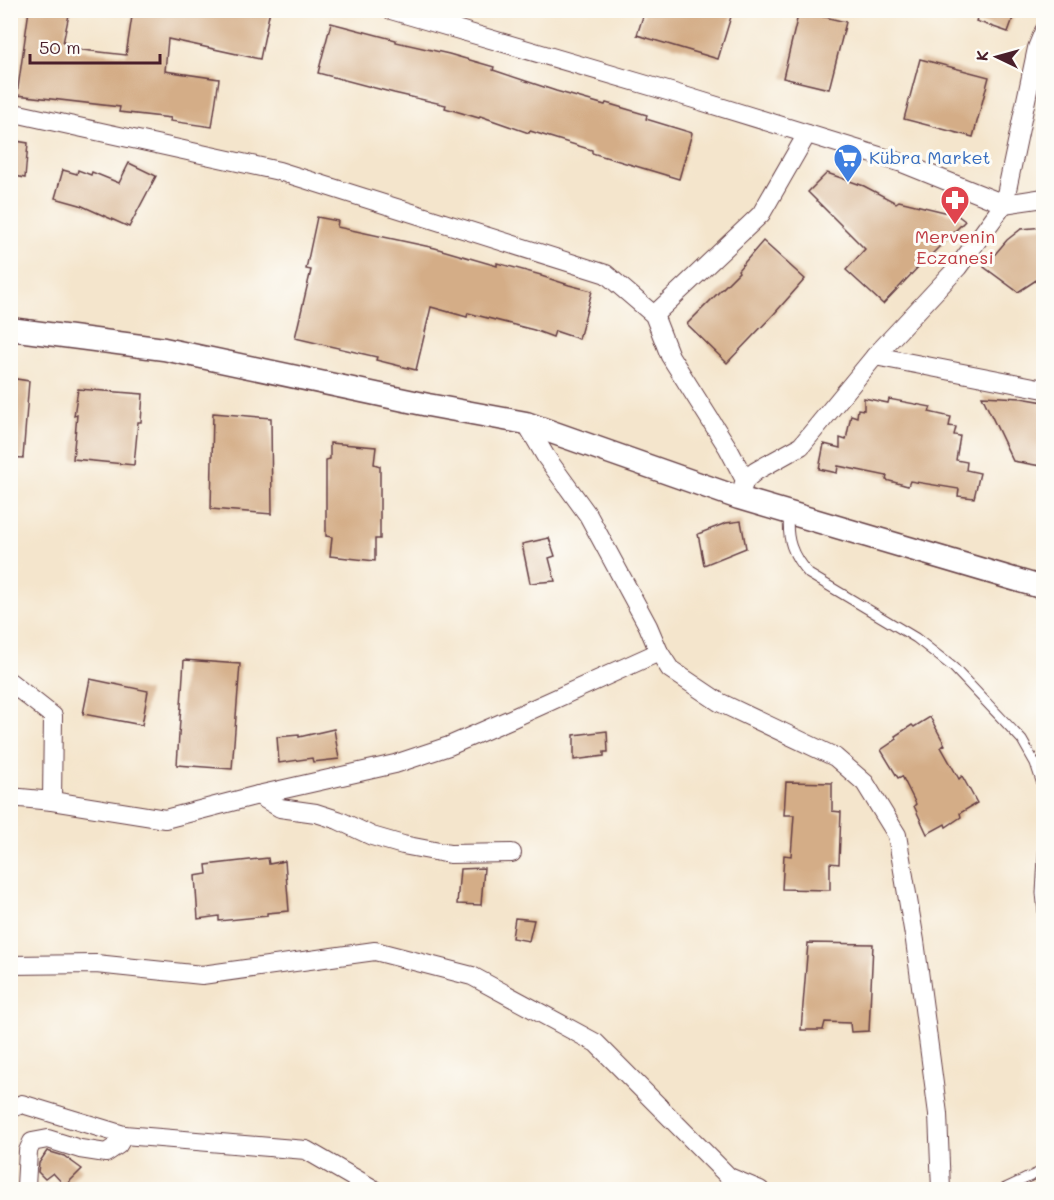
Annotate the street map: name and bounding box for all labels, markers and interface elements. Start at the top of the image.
scale bar [30,27,160,65]
north arrow [967,27,1027,87]
text: 50 m [39,35,81,59]
text: K [971,49,992,62]
supermarket icon: Kübra Market [832,142,864,184]
place label: Kübra Market [869,145,990,169]
pharmacy icon: Mervenin Eczanesi [939,184,971,226]
place label: Mervenin Eczanesi [915,224,995,269]

